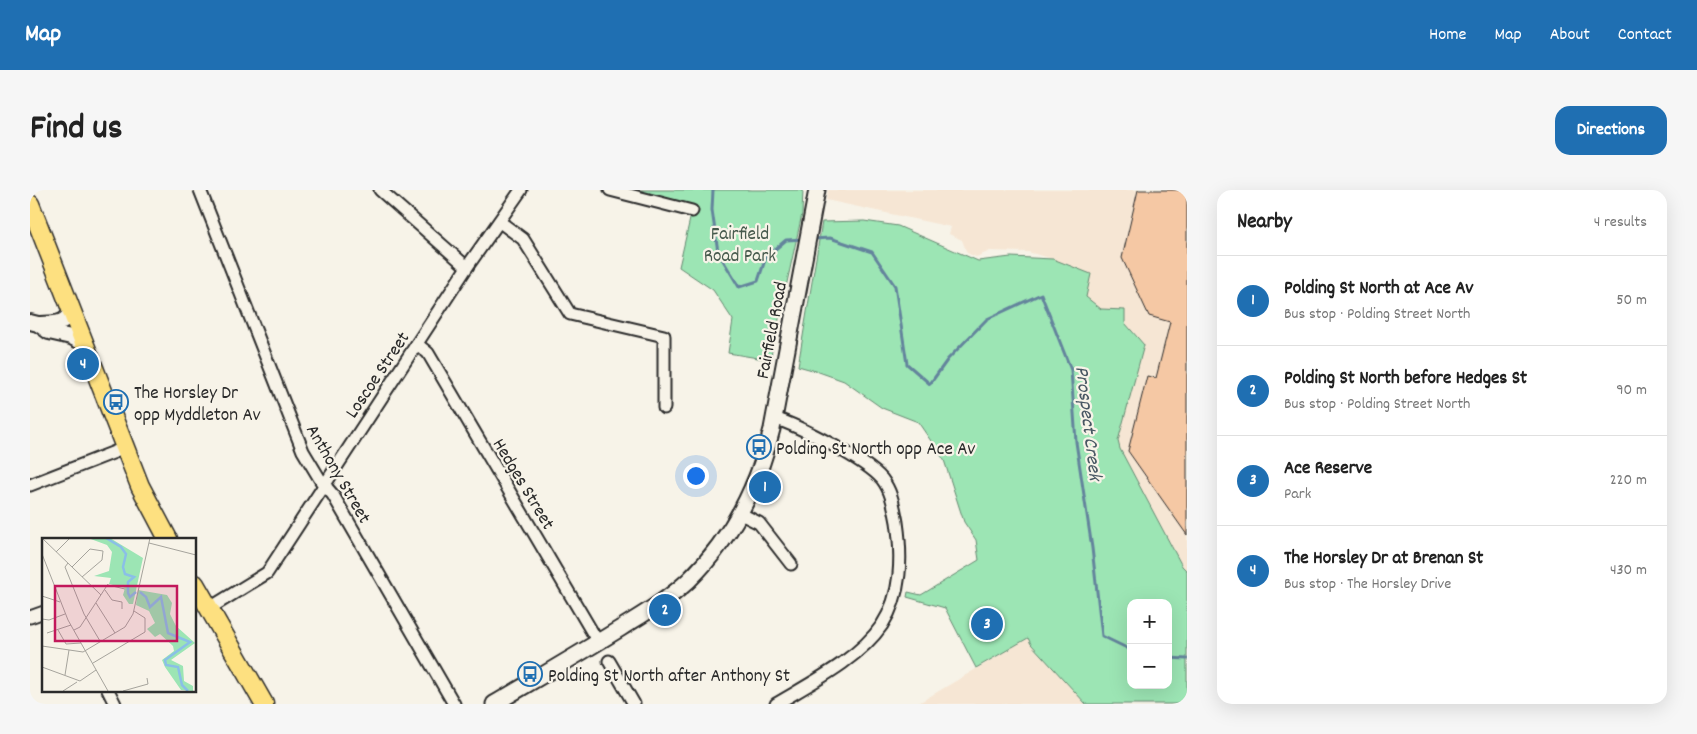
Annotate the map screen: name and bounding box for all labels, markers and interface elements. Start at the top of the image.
text: Map [25,18,61,52]
text: Home [1429,23,1466,48]
text: Map [1494,23,1522,48]
text: About [1550,23,1590,48]
text: Contact [1618,23,1672,48]
text: Find us [30,105,122,155]
button: Directions [1555,106,1667,155]
text: Nearby [1237,208,1292,238]
text: 4 results [1594,211,1647,234]
park label: Fairfield Road Park [704,222,776,271]
text: Polding St North at Ace Av [1284,276,1473,303]
street label: Fairfield Road [751,280,796,382]
text: 1 [1251,289,1255,312]
text: 50 m [1616,289,1647,312]
text: Bus stop · Polding Street North [1284,303,1470,326]
street label: Loscoe Street [340,327,418,425]
pin: 4 [67,345,99,383]
water label: Prospect Creek [1066,365,1108,484]
text: Polding St North before Hedges St [1284,366,1527,393]
text: 2 [1250,379,1257,402]
text: 90 m [1616,379,1647,402]
place label: The Horsley Dr opp Myddleton Av [134,381,261,430]
bus stop icon: The Horsley Dr opp Myddleton Av [103,389,129,415]
text: Bus stop · Polding Street North [1284,393,1470,416]
street label: Anthony Street [298,420,376,529]
street label: Hedges Street [484,434,560,536]
bus stop icon: Polding St North opp Ace Av [746,434,772,460]
place label: Polding St North opp Ace Av [776,437,976,464]
text: Ace Reserve [1284,456,1372,483]
your location [683,463,709,489]
pin: 1 [749,468,781,506]
text: 3 [1249,469,1257,492]
text: 220 m [1610,469,1647,492]
text: Park [1284,483,1311,506]
inset map [42,538,196,692]
text: The Horsley Dr at Brenan St [1284,546,1483,573]
text: 4 [1250,559,1256,582]
text: 430 m [1610,559,1647,582]
text: Bus stop · The Horsley Drive [1284,573,1451,596]
pin: 2 [649,591,681,629]
map controls [1127,599,1172,689]
button: + [1127,599,1172,644]
pin: 3 [971,605,1003,643]
button: − [1127,644,1172,689]
bus stop icon: Polding St North after Anthony St [517,661,543,687]
place label: Polding St North after Anthony St [548,664,790,691]

